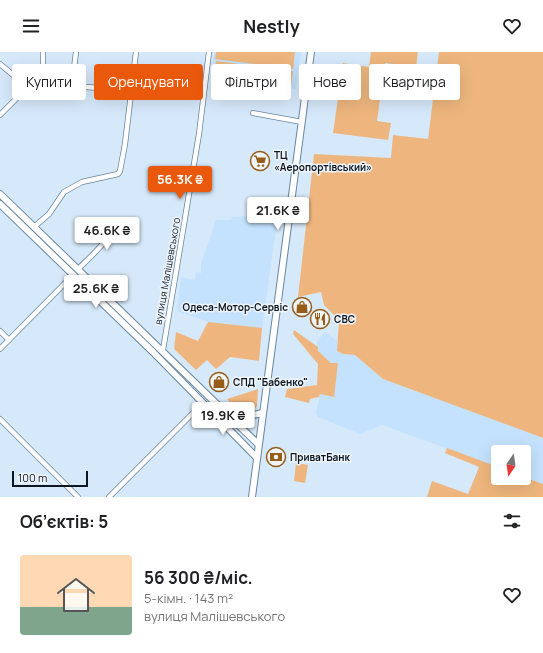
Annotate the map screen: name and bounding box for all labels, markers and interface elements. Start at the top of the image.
text: Nestly [243,14,300,38]
icon: menu [20,15,42,37]
icon: heart [501,15,523,37]
chip: Купити [12,64,86,100]
chip: Орендувати [94,64,203,100]
chip: Фільтри [211,64,291,100]
chip: Нове [299,64,361,100]
chip: Квартира [369,64,460,100]
place label: ТЦ «Аеропортівський» [274,148,372,174]
supermarket icon: ТЦ «Аеропортівський» [249,150,271,172]
pin: 56.3K ₴ [143,166,217,200]
text: 56.3K ₴ [157,170,203,188]
pin: 21.6K ₴ [241,197,315,231]
text: 21.6K ₴ [256,201,300,219]
street label: вулиця Малішевського [151,216,183,326]
pin: 46.6K ₴ [70,217,144,251]
text: 46.6K ₴ [84,221,130,239]
pin: 25.6K ₴ [59,275,133,309]
text: 25.6K ₴ [73,279,119,297]
shop icon: Одеса-Мотор-Сервіс [291,296,313,318]
place label: Одеса-Мотор-Сервіс [182,300,288,314]
restaurant icon: СВС [309,308,331,330]
place label: СВС [334,312,355,326]
shop icon: СПД "Бабенко" [208,371,230,393]
place label: СПД "Бабенко" [233,375,308,389]
pin: 19.9K ₴ [186,402,260,436]
text: 19.9K ₴ [201,406,245,424]
north arrow [491,445,531,485]
map controls [491,445,531,485]
bank icon: ПриватБанк [265,446,287,468]
place label: ПриватБанк [290,450,351,464]
scale bar [12,469,88,488]
text: 100 m [18,470,47,485]
text: Об’єктів: 5 [20,510,108,533]
icon: filters [501,510,523,532]
text: 56 300 ₴/міс. [144,566,253,589]
icon: home [52,571,100,619]
icon: heart [501,584,523,606]
text: 5-кімн. · 143 m² [144,589,233,607]
text: вулиця Малішевського [144,607,285,625]

